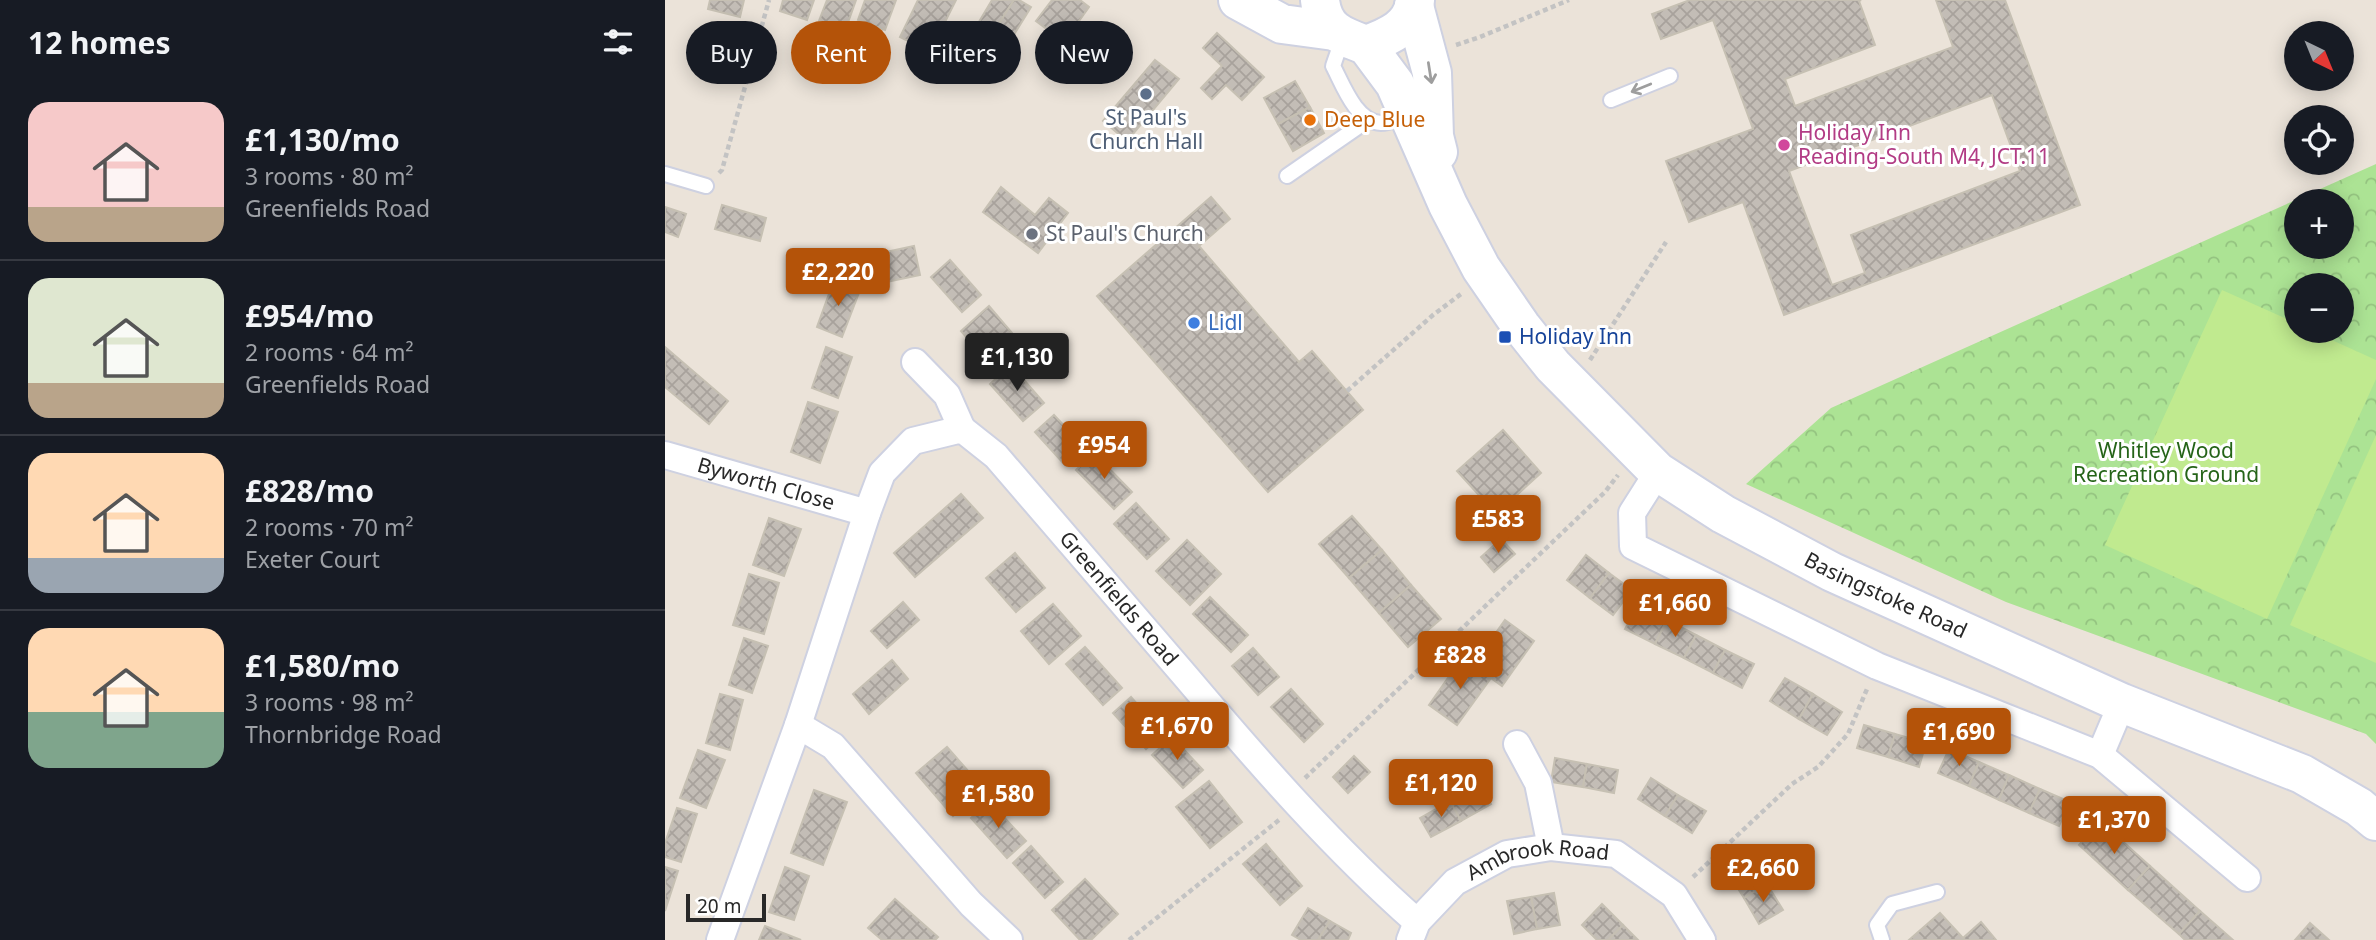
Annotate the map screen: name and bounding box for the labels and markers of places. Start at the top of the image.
marker: St Paul's Church Hall [1138,86,1154,102]
place label: St Paul's Church Hall [1089,103,1203,155]
place label: Deep Blue [1324,105,1425,133]
marker: Deep Blue [1302,112,1318,128]
place label: Holiday Inn Reading-South M4, JCT.11 [1798,118,2050,170]
marker: Holiday Inn Reading-South M4, JCT.11 [1776,137,1792,153]
place label: St Paul's Church [1046,219,1204,247]
marker: St Paul's Church [1024,226,1040,242]
pin: £2,220 [781,248,895,308]
place label: Lidl [1208,308,1243,336]
marker: Lidl [1186,315,1202,331]
place label: Holiday Inn [1519,322,1632,350]
marker: Holiday Inn [1497,329,1513,345]
pin: £1,130 [960,334,1074,393]
pin: £954 [1063,421,1145,481]
pin: £583 [1457,496,1539,555]
pin: £1,660 [1618,580,1732,639]
pin: £828 [1419,632,1501,691]
pin: £1,670 [1120,702,1234,762]
pin: £1,690 [1902,708,2016,768]
pin: £1,120 [1384,760,1498,819]
pin: £1,580 [941,770,1055,830]
pin: £1,370 [2057,796,2171,856]
pin: £2,660 [1706,844,1820,904]

